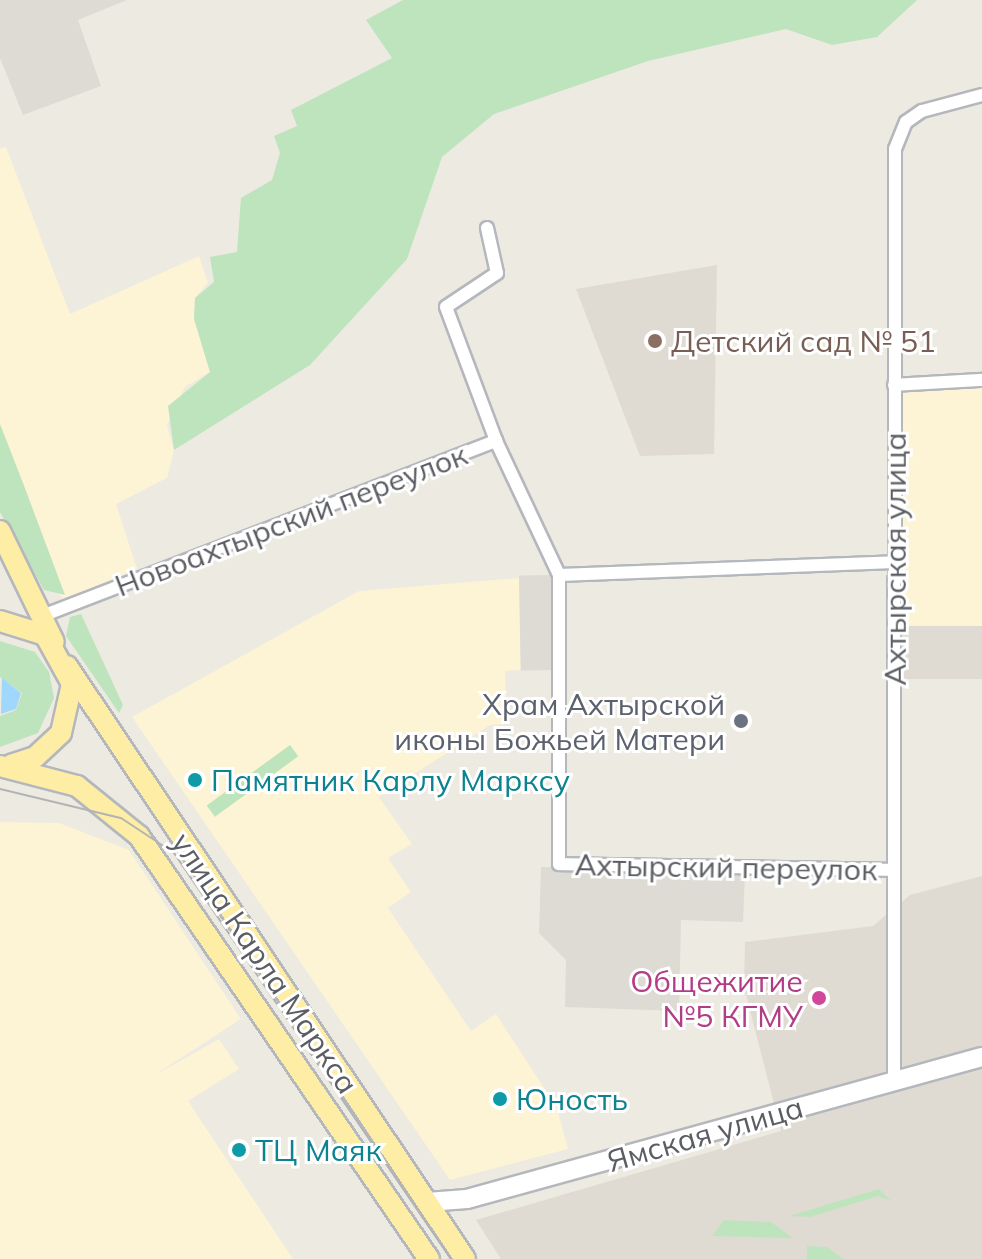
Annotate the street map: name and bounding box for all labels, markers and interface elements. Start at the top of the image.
place label: Детский сад № 51 [671,323,936,359]
marker: Детский сад № 51 [646,332,664,350]
street label: Ахтырская улица [877,432,913,686]
street label: Новоахтырский переулок [110,436,472,604]
place label: Храм Ахтырской иконы Божьей Матери [394,686,725,756]
marker: Храм Ахтырской иконы Божьей Матери [732,712,750,730]
place label: Памятник Карлу Марксу [211,762,570,798]
marker: Памятник Карлу Марксу [186,771,204,789]
street label: улица Карла Маркса [164,826,366,1100]
street label: Ахтырский переулок [574,846,878,888]
place label: Общежитие №5 КГМУ [630,963,803,1034]
marker: Общежитие №5 КГМУ [810,989,828,1007]
place label: Юность [516,1081,628,1117]
street label: Ямская улица [603,1089,807,1179]
marker: Юность [491,1090,509,1108]
place label: ТЦ Маяк [255,1132,382,1168]
marker: ТЦ Маяк [230,1141,248,1159]

